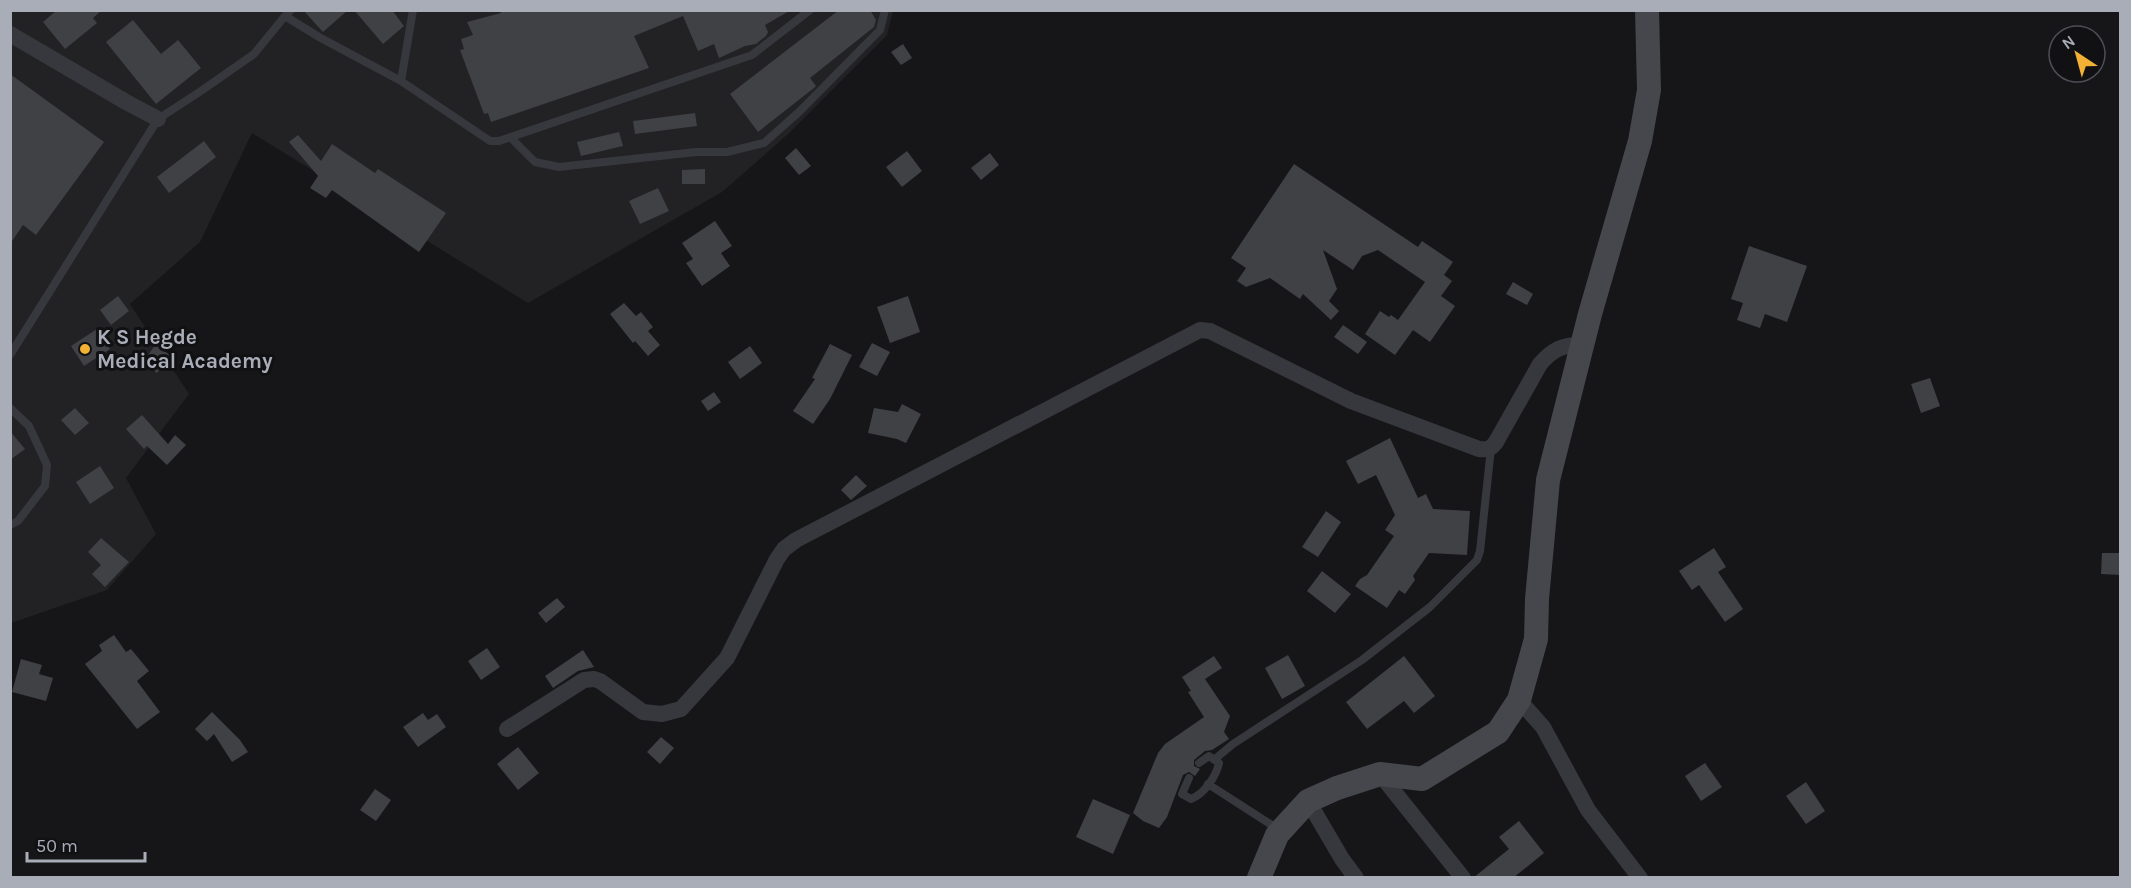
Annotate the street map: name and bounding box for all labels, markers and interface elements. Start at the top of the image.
north arrow [2047,24,2107,84]
text: N [2058,31,2079,53]
place label: K S Hegde Medical Academy [97,325,273,373]
marker: K S Hegde Medical Academy [78,342,92,356]
scale bar [27,825,146,863]
text: 50 m [36,835,78,857]

